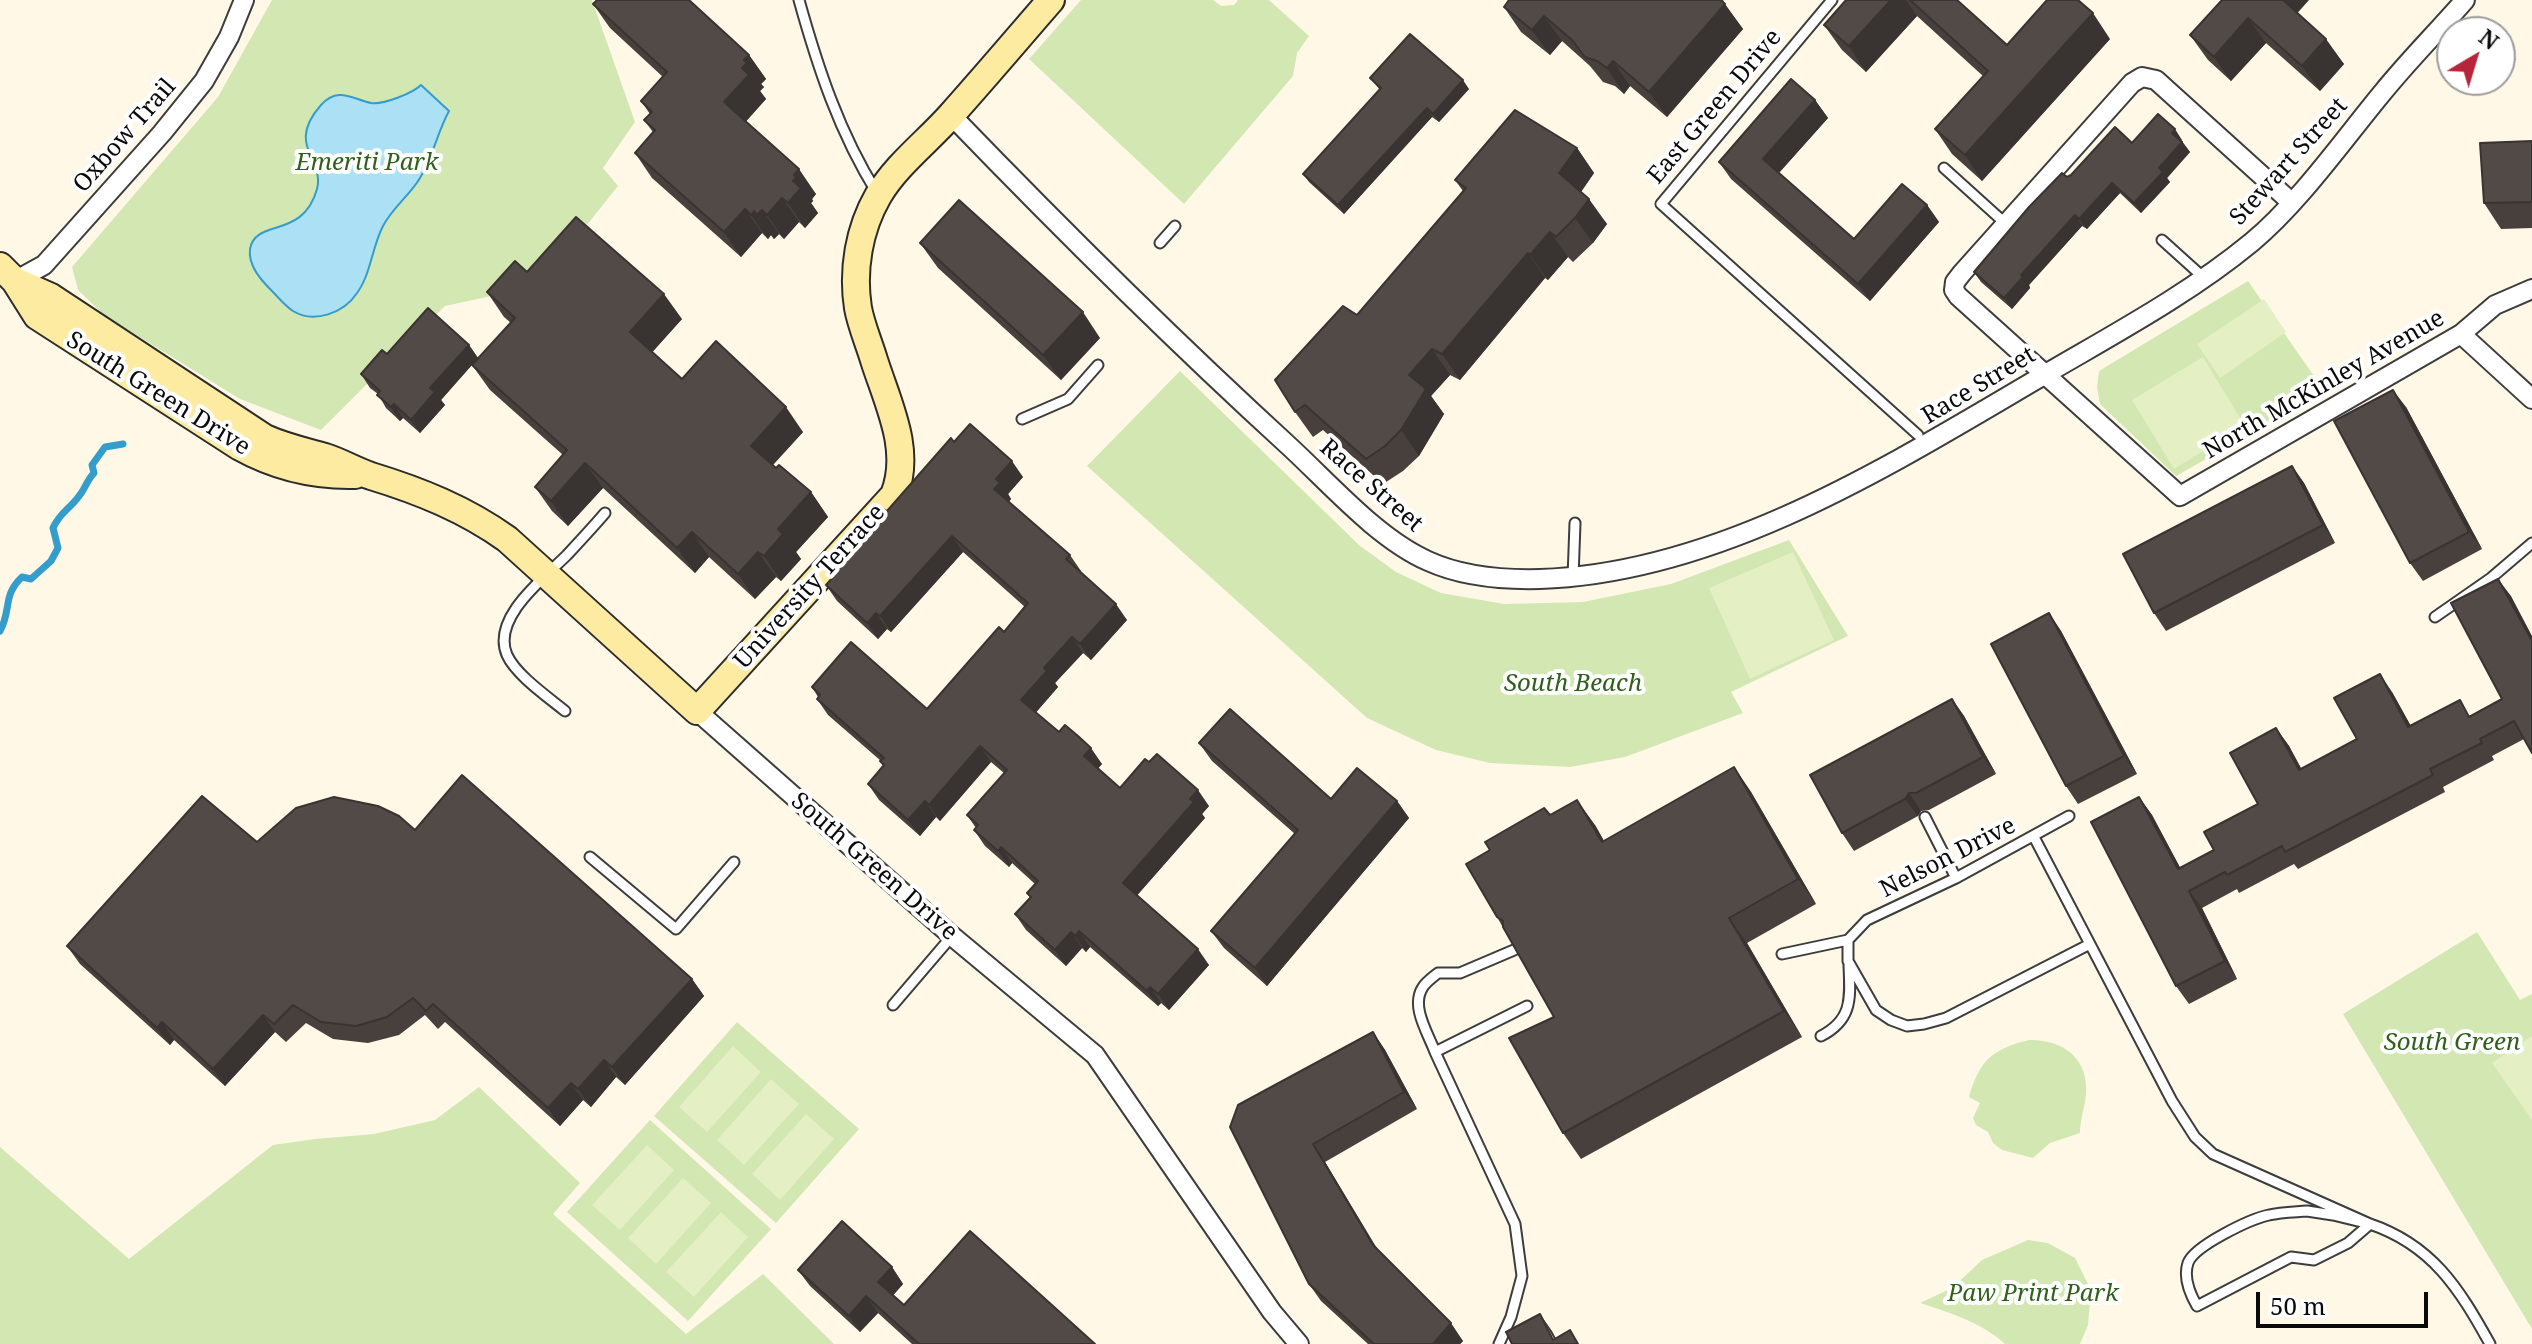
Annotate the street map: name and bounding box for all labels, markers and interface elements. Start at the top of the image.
north arrow [2436,16,2516,96]
text: N [2473,22,2506,56]
street label: East Green Drive [1642,24,1788,190]
street label: Oxbow Trail [68,73,182,199]
street label: Stewart Street [2224,92,2354,232]
park label: Emeriti Park [296,149,438,177]
street label: North McKinley Avenue [2198,304,2450,466]
street label: South Green Drive [61,326,255,462]
street label: Race Street [1917,341,2041,431]
street label: Race Street [1314,433,1428,539]
street label: University Terrace [728,499,892,675]
park label: South Beach [1504,670,1642,698]
street label: South Green Drive [785,787,963,947]
street label: Nelson Drive [1875,812,2021,904]
park label: South Green [2384,1029,2520,1057]
scale bar [2260,1276,2432,1326]
park label: Paw Print Park [1947,1280,2119,1308]
text: 50 m [2270,1289,2326,1322]

